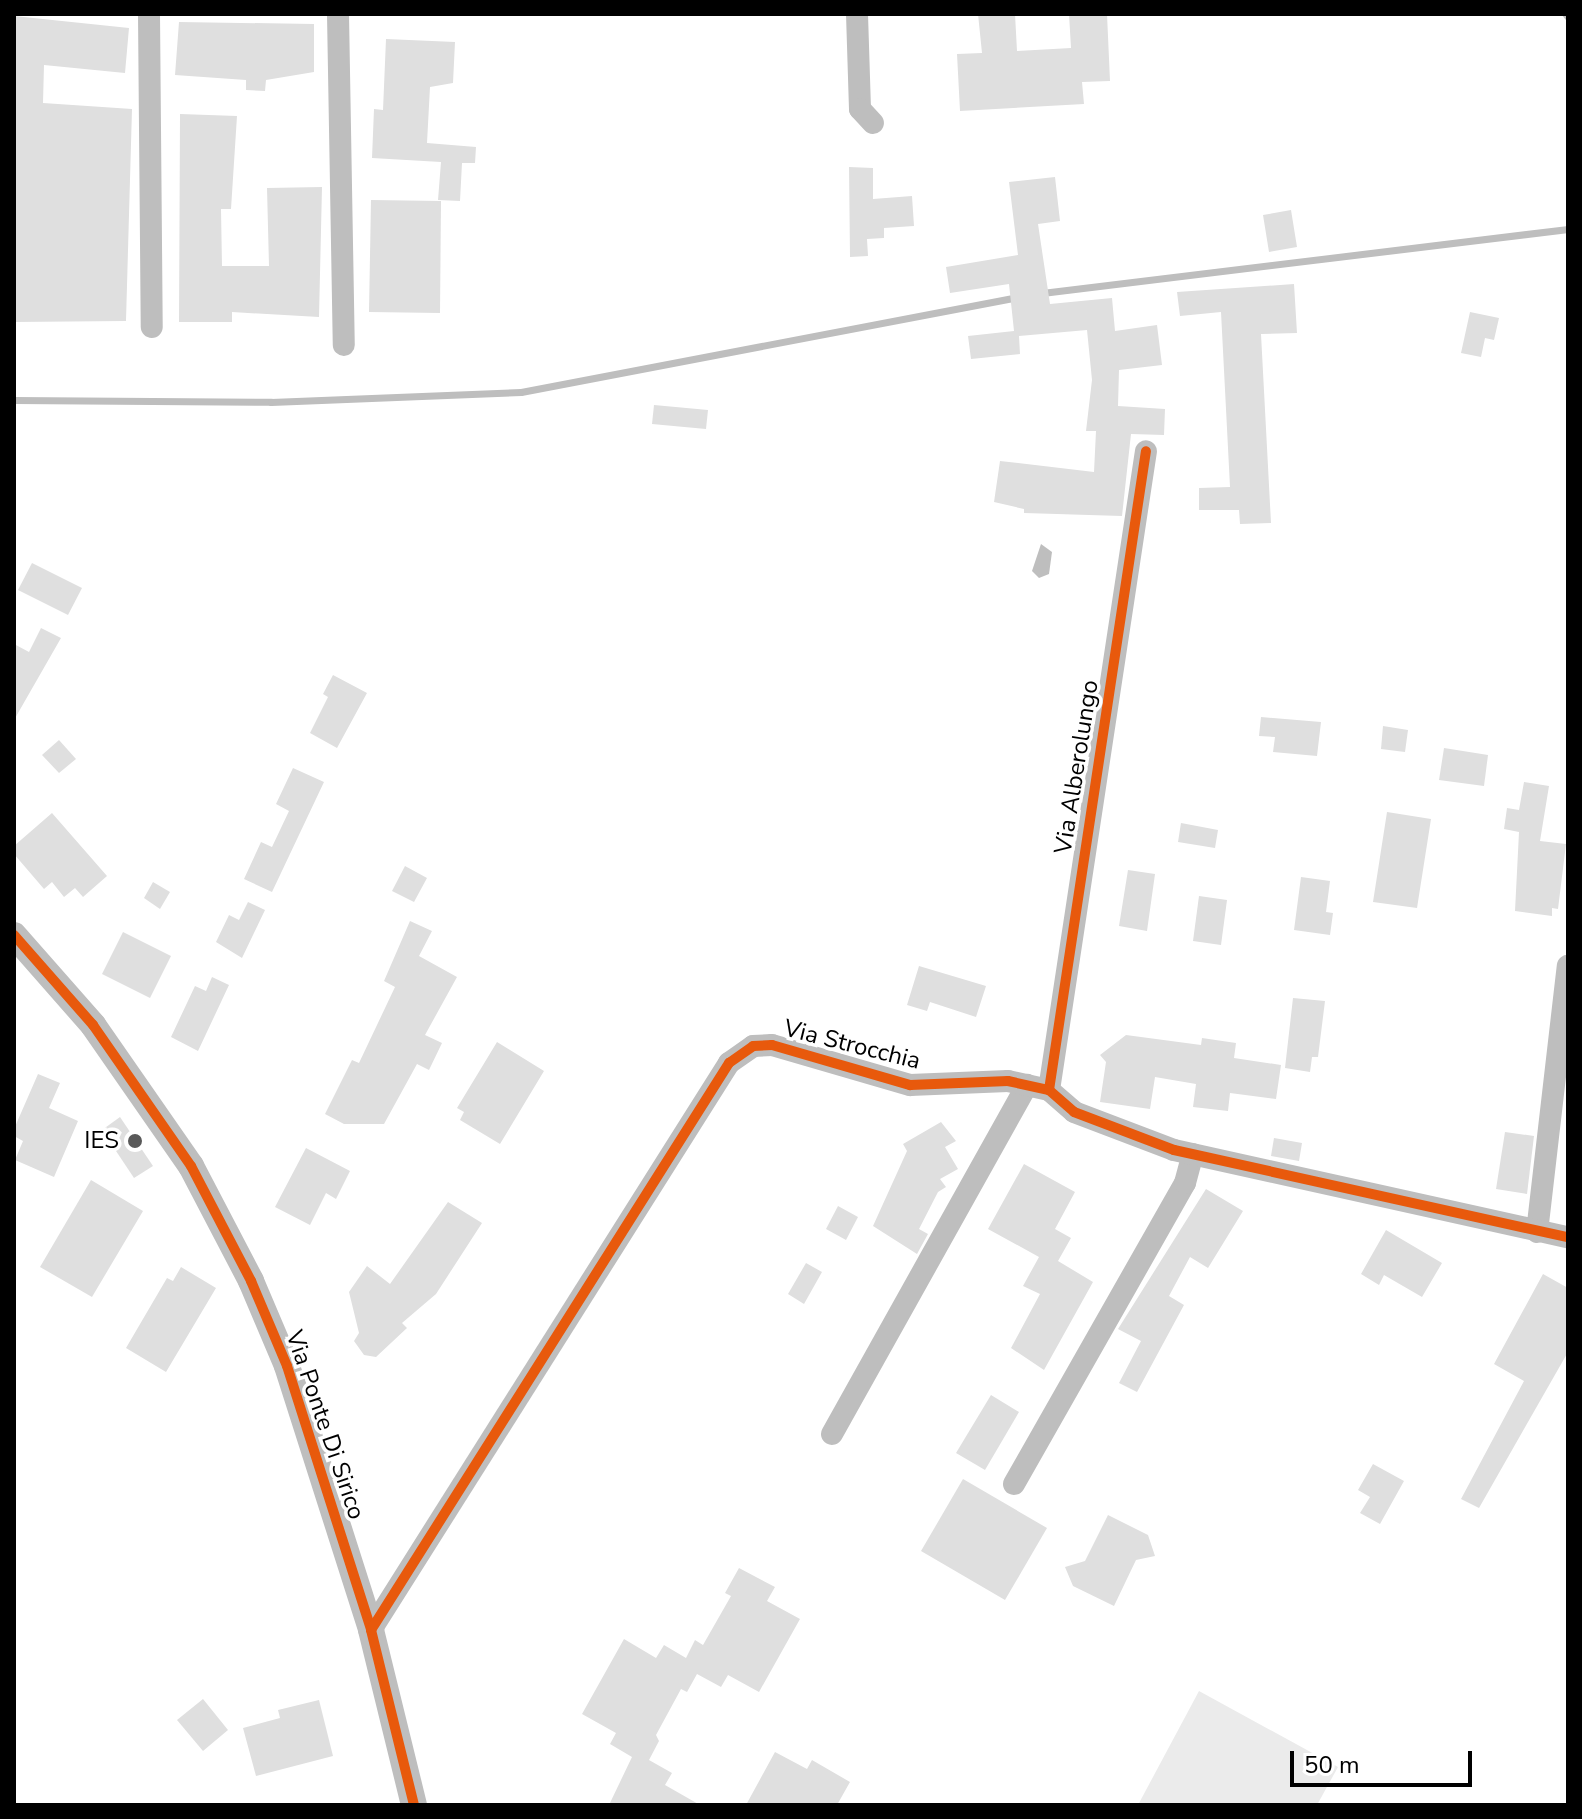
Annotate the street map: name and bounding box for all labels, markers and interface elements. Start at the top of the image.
street label: Via Alberolungo [1049,678,1105,856]
street label: Via Strocchia [781,1014,923,1076]
place label: IES [84,1127,119,1155]
marker: IES [126,1132,144,1150]
street label: Via Ponte Di Sirico [279,1327,371,1523]
scale bar [1294,1735,1476,1785]
text: 50 m [1304,1749,1360,1781]

